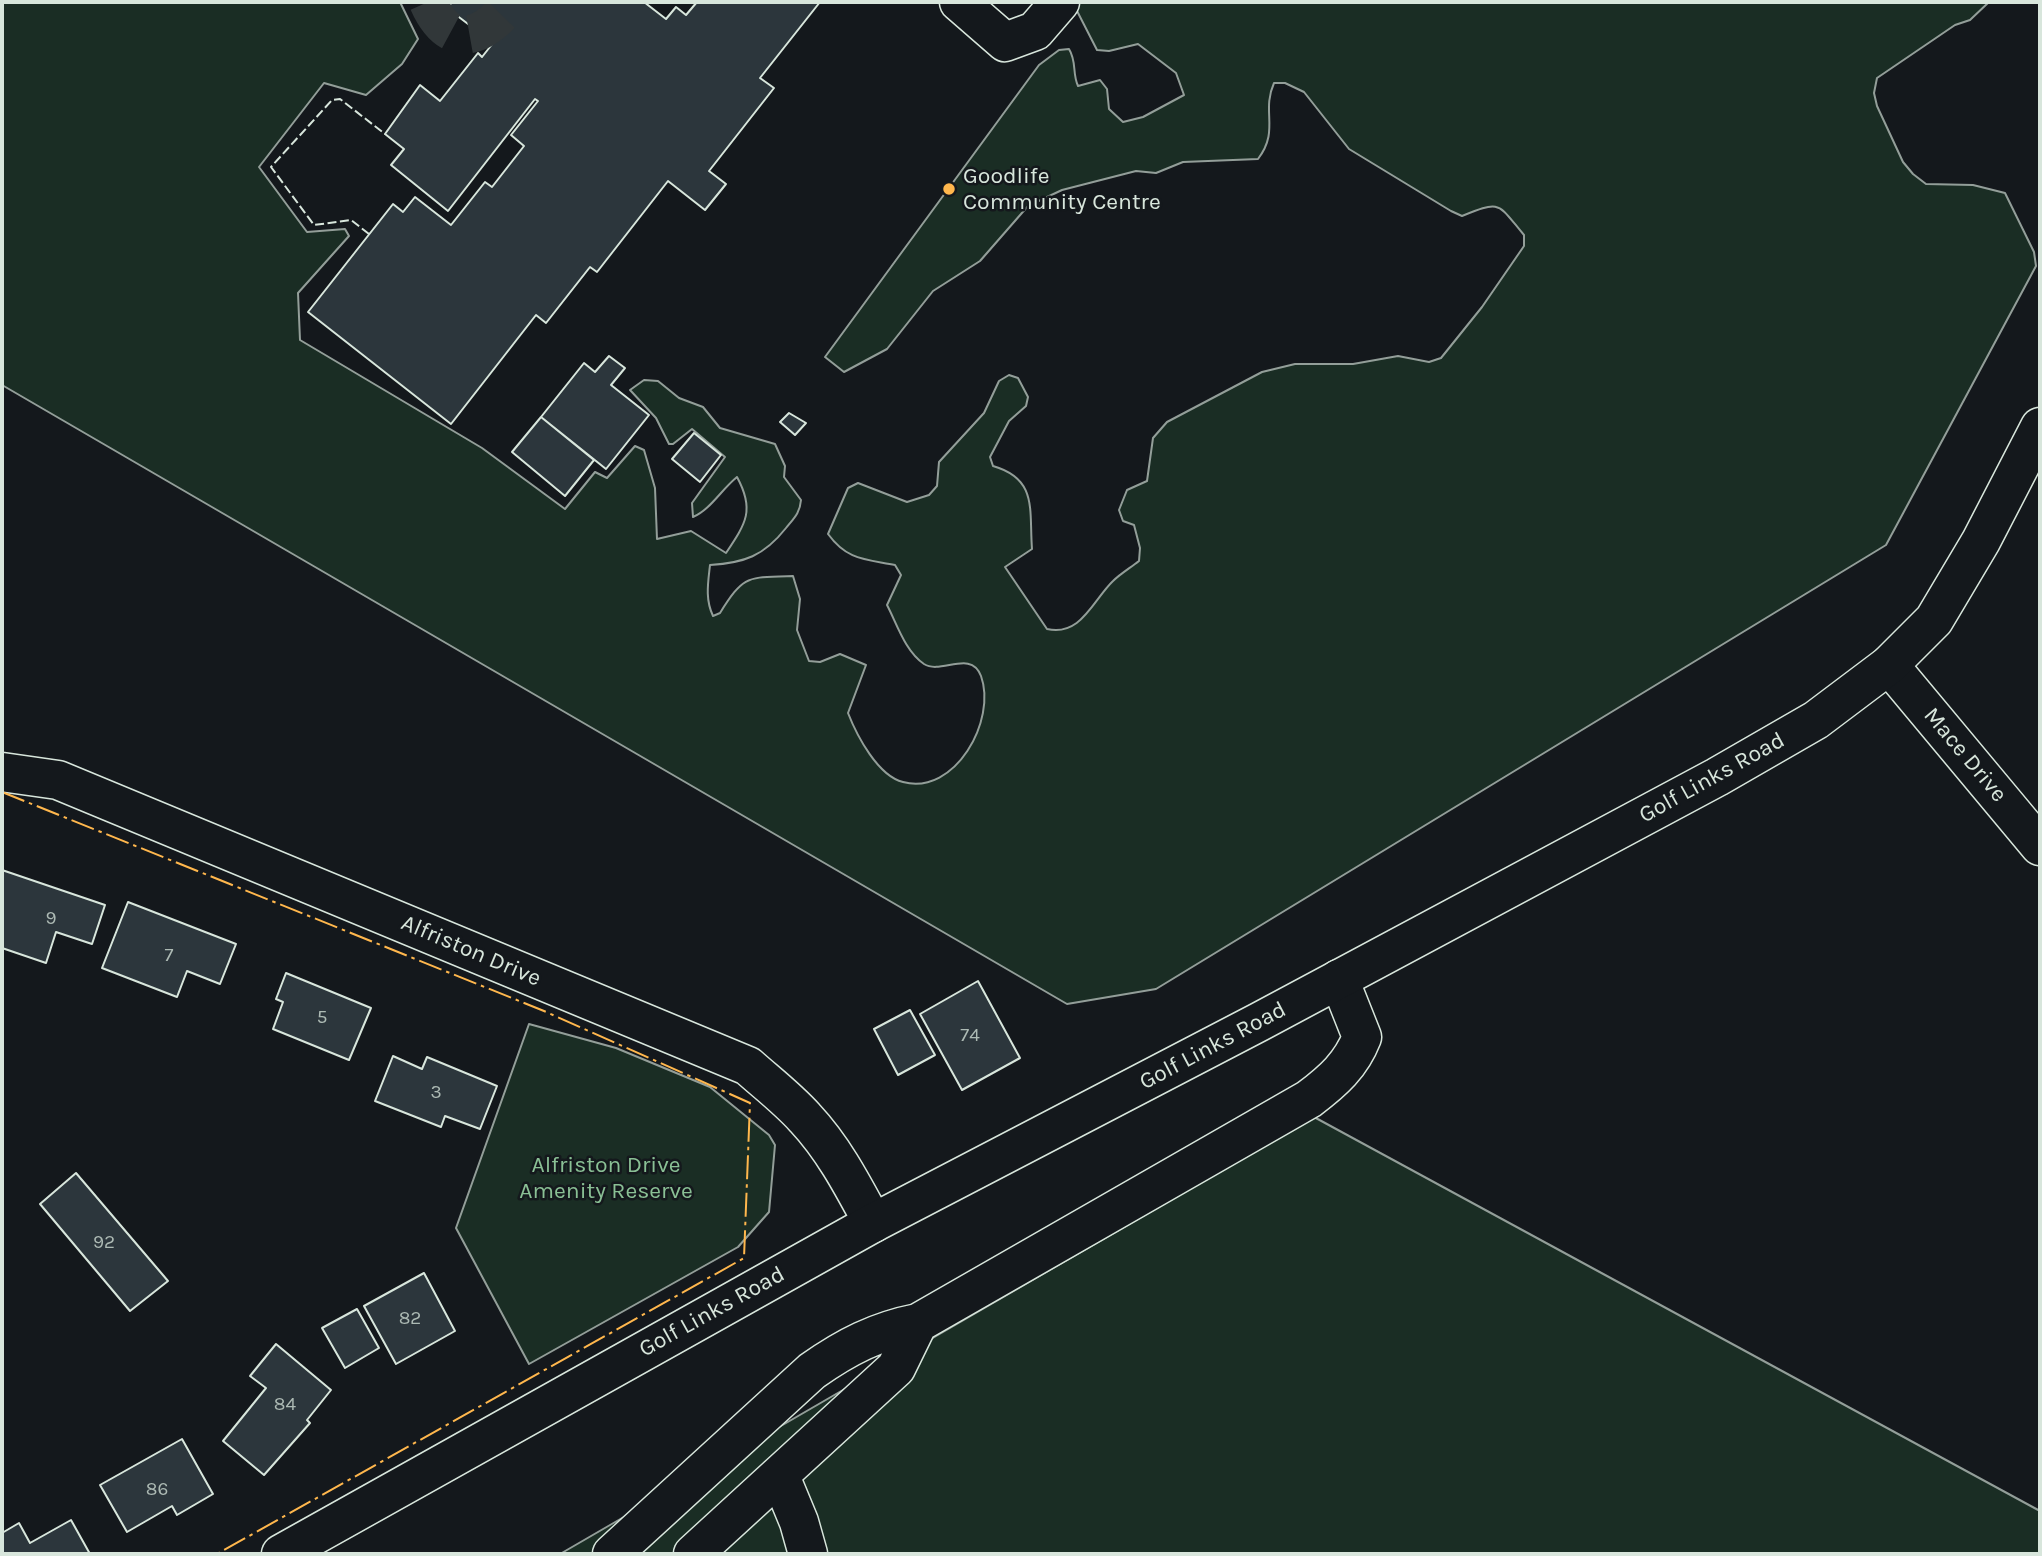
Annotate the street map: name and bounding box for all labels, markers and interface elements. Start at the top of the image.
place label: Goodlife Community Centre [963,162,1161,216]
marker: Goodlife Community Centre [941,181,957,197]
street label: Mace Drive [1917,702,2013,808]
street label: Golf Links Road [1634,727,1790,829]
house number: 9 [45,908,57,930]
street label: Alfriston Drive [397,909,545,993]
house number: 7 [165,945,173,967]
street label: Golf Links Road [1135,996,1291,1096]
house number: 5 [317,1007,327,1029]
house number: 74 [960,1025,980,1047]
house number: 3 [430,1082,442,1104]
park label: Alfriston Drive Amenity Reserve [519,1151,693,1205]
house number: 92 [93,1232,115,1254]
street label: Golf Links Road [634,1261,790,1363]
house number: 82 [399,1308,421,1330]
house number: 84 [274,1394,296,1416]
house number: 86 [146,1479,168,1501]

